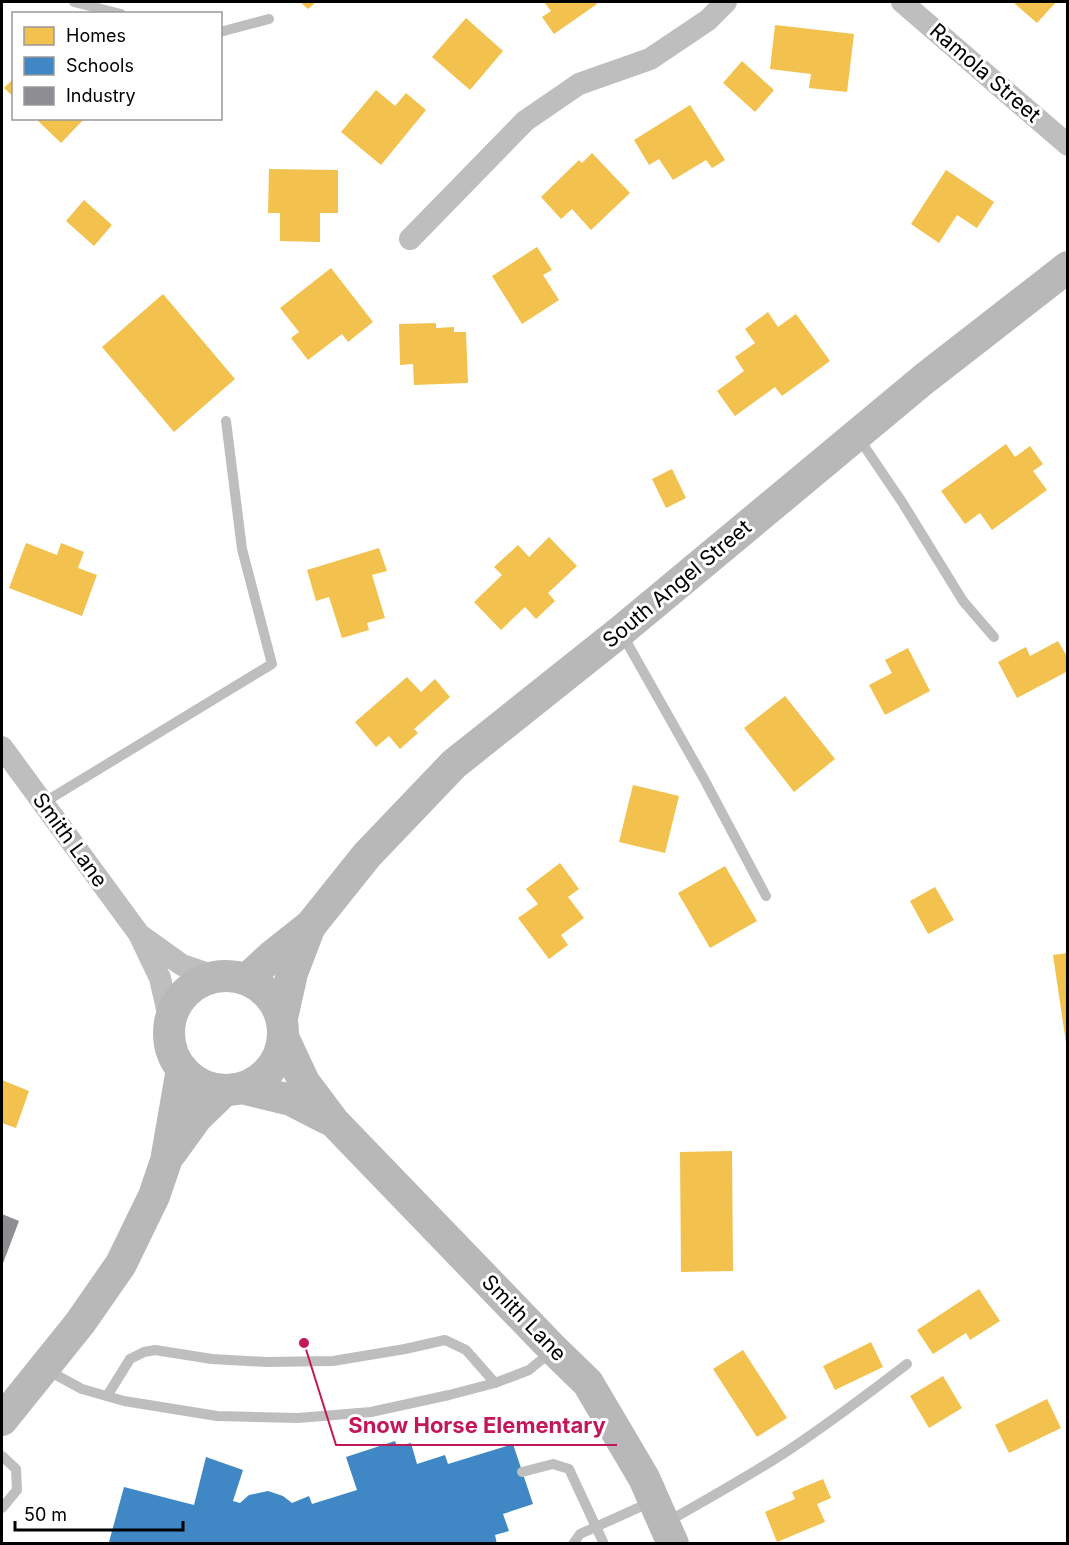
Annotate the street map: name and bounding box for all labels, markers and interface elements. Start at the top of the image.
legend [12,12,222,120]
street label: Ramola Street [925,18,1046,127]
text: Homes [66,25,126,46]
text: Schools [66,55,134,76]
text: Industry [66,85,136,106]
street label: South Angel Street [597,514,756,653]
street label: Smith Lane [28,788,113,892]
street label: Smith Lane [477,1269,572,1366]
callout: Snow Horse Elementary [336,1405,617,1445]
text: Snow Horse Elementary [348,1412,606,1438]
scale bar [15,1494,183,1532]
text: 50 m [24,1504,67,1525]

